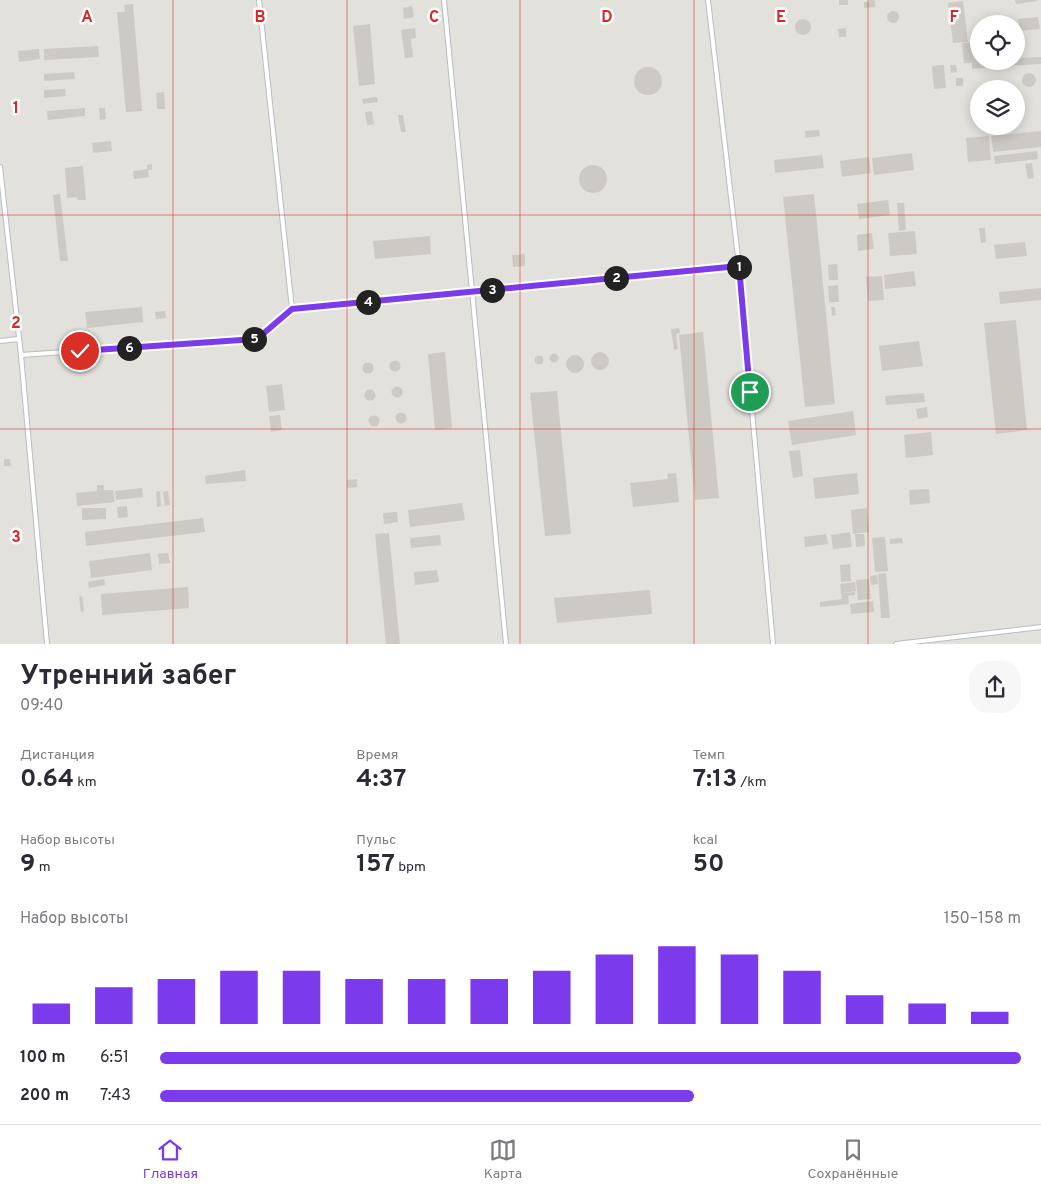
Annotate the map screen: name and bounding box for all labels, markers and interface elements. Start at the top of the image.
text: A [81,8,93,28]
text: B [254,8,266,28]
text: C [429,8,439,28]
text: D [601,8,613,28]
text: E [776,8,786,28]
text: F [949,8,959,28]
map controls [970,15,1025,135]
button: locate [970,15,1025,70]
button: layers [970,80,1025,135]
text: 1 [13,99,19,119]
pin: 1 [726,254,752,280]
text: 1 [737,259,742,276]
pin: 2 [604,266,628,290]
text: 2 [612,270,621,287]
pin: 3 [480,278,504,302]
text: 3 [488,282,497,299]
pin: 4 [356,290,380,314]
text: 4 [364,294,373,311]
text: 2 [11,314,21,334]
pin: 5 [242,326,266,352]
pin [59,330,101,372]
text: 5 [250,331,259,348]
pin: 6 [116,336,142,360]
icon: check [66,337,94,365]
text: 6 [125,340,134,357]
pin [729,371,771,413]
icon: arrive [736,378,764,406]
text: 3 [11,528,21,548]
text: Утренний забег [20,659,236,695]
button: share [969,661,1021,713]
text: 09:40 [20,696,64,716]
text: Дистанция [20,747,95,764]
text: Время [356,747,398,764]
text: Темп [693,747,725,764]
text: 0.64 [20,764,74,796]
text: 4:37 [356,764,406,796]
text: 7:13 [693,764,737,796]
text: km [74,774,97,791]
text: /km [737,774,767,791]
text: Набор высоты [20,832,115,849]
text: Пульс [356,832,396,849]
text: kcal [693,832,718,849]
text: 9 [20,849,35,881]
text: 157 [356,849,395,881]
text: 50 [693,849,724,881]
text: m [35,859,51,876]
text: bpm [395,859,426,876]
text: Набор высоты [20,909,128,929]
text: 150–158 m [944,909,1021,929]
text: 100 m [20,1048,66,1068]
text: 6:51 [100,1048,129,1068]
text: 200 m [20,1086,69,1106]
text: 7:43 [100,1086,131,1106]
tab: Главная [143,1136,198,1183]
tab: Карта [484,1136,522,1183]
tab: Сохранённые [807,1136,898,1183]

